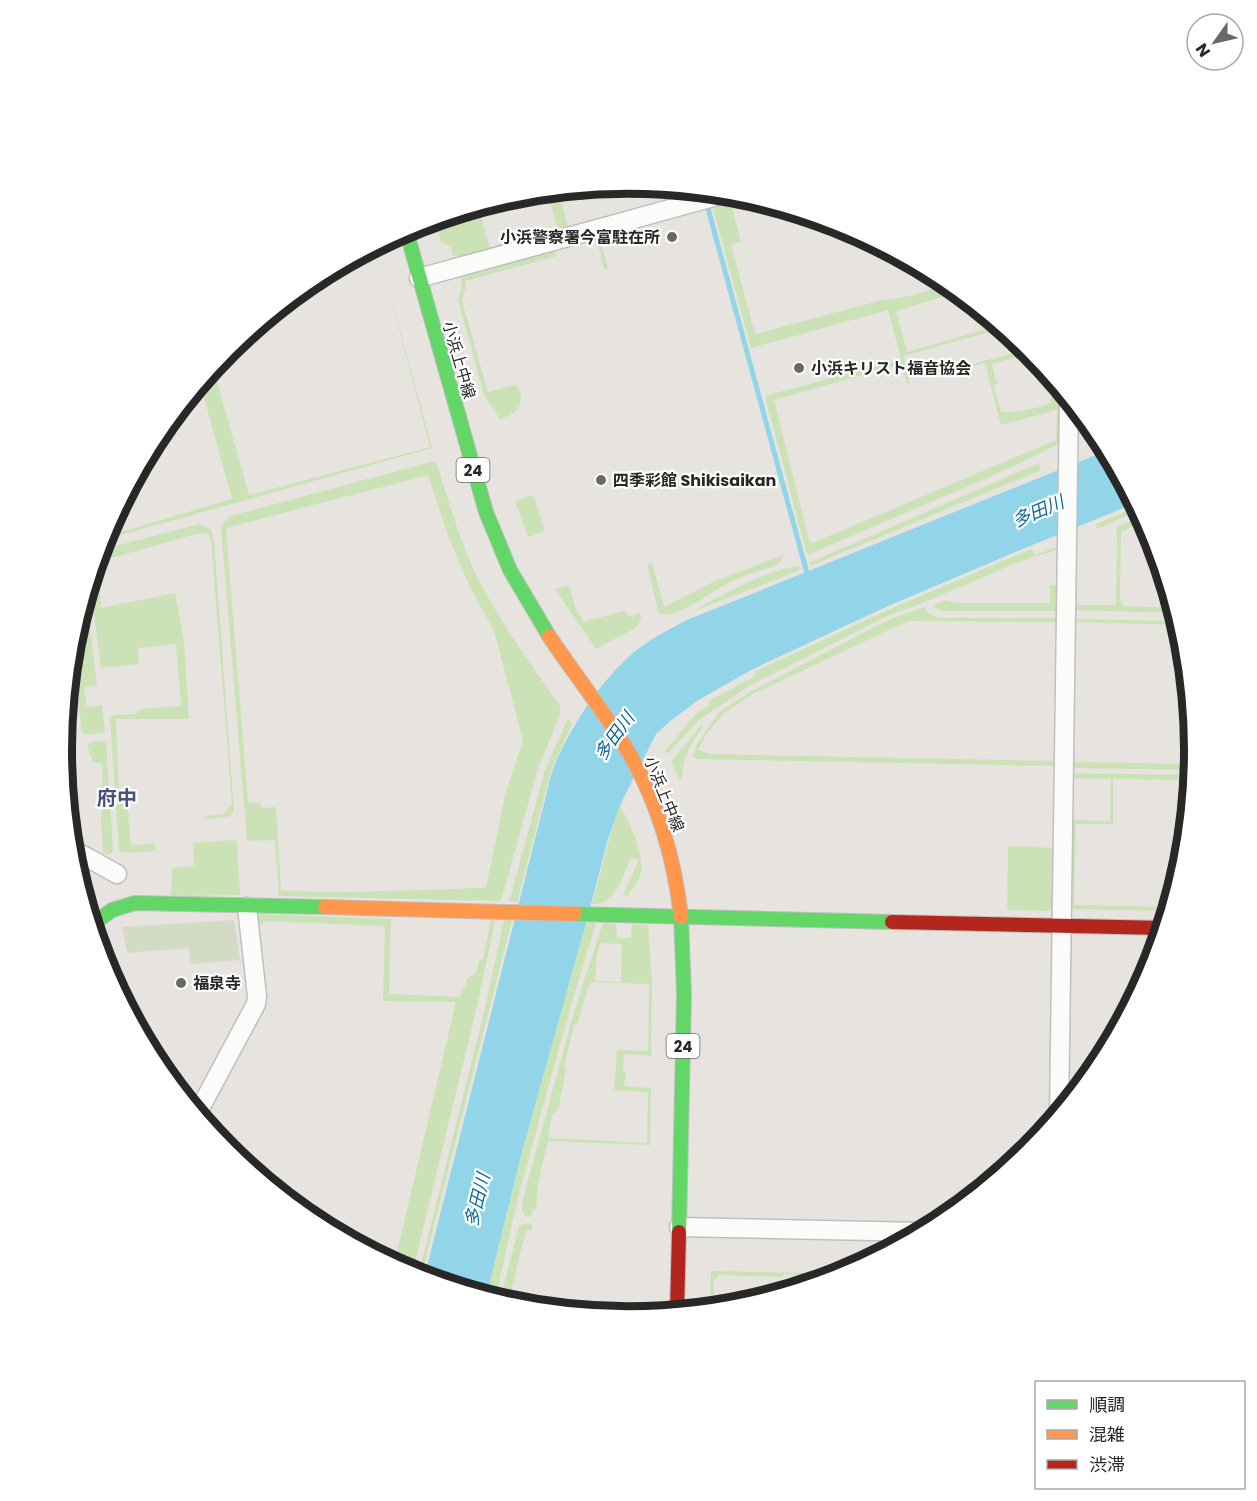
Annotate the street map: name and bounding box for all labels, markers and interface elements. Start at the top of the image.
north arrow [1185,12,1245,72]
text: N [1190,39,1216,62]
place label: 小浜警察署今富駐在所 [500,226,660,249]
marker: 小浜警察署今富駐在所 [665,230,679,244]
street label: 小浜上中線 [437,318,481,402]
place label: 小浜キリスト福音協会 [811,357,971,380]
marker: 小浜キリスト福音協会 [792,361,806,375]
road number: 24 [456,458,490,482]
place label: 四季彩館 Shikisaikan [613,469,776,492]
marker: 四季彩館 Shikisaikan [594,473,608,487]
water label: 多田川 [1008,488,1070,533]
water label: 多田川 [588,705,641,765]
street label: 小浜上中線 [638,753,690,835]
district label: 府中 [97,784,137,812]
place label: 福泉寺 [193,972,241,995]
marker: 福泉寺 [174,976,188,990]
road number: 24 [666,1034,700,1058]
water label: 多田川 [458,1169,496,1229]
legend [1035,1381,1245,1489]
text: 順調 [1089,1392,1125,1417]
text: 混雑 [1089,1422,1125,1447]
text: 渋滞 [1089,1452,1125,1477]

